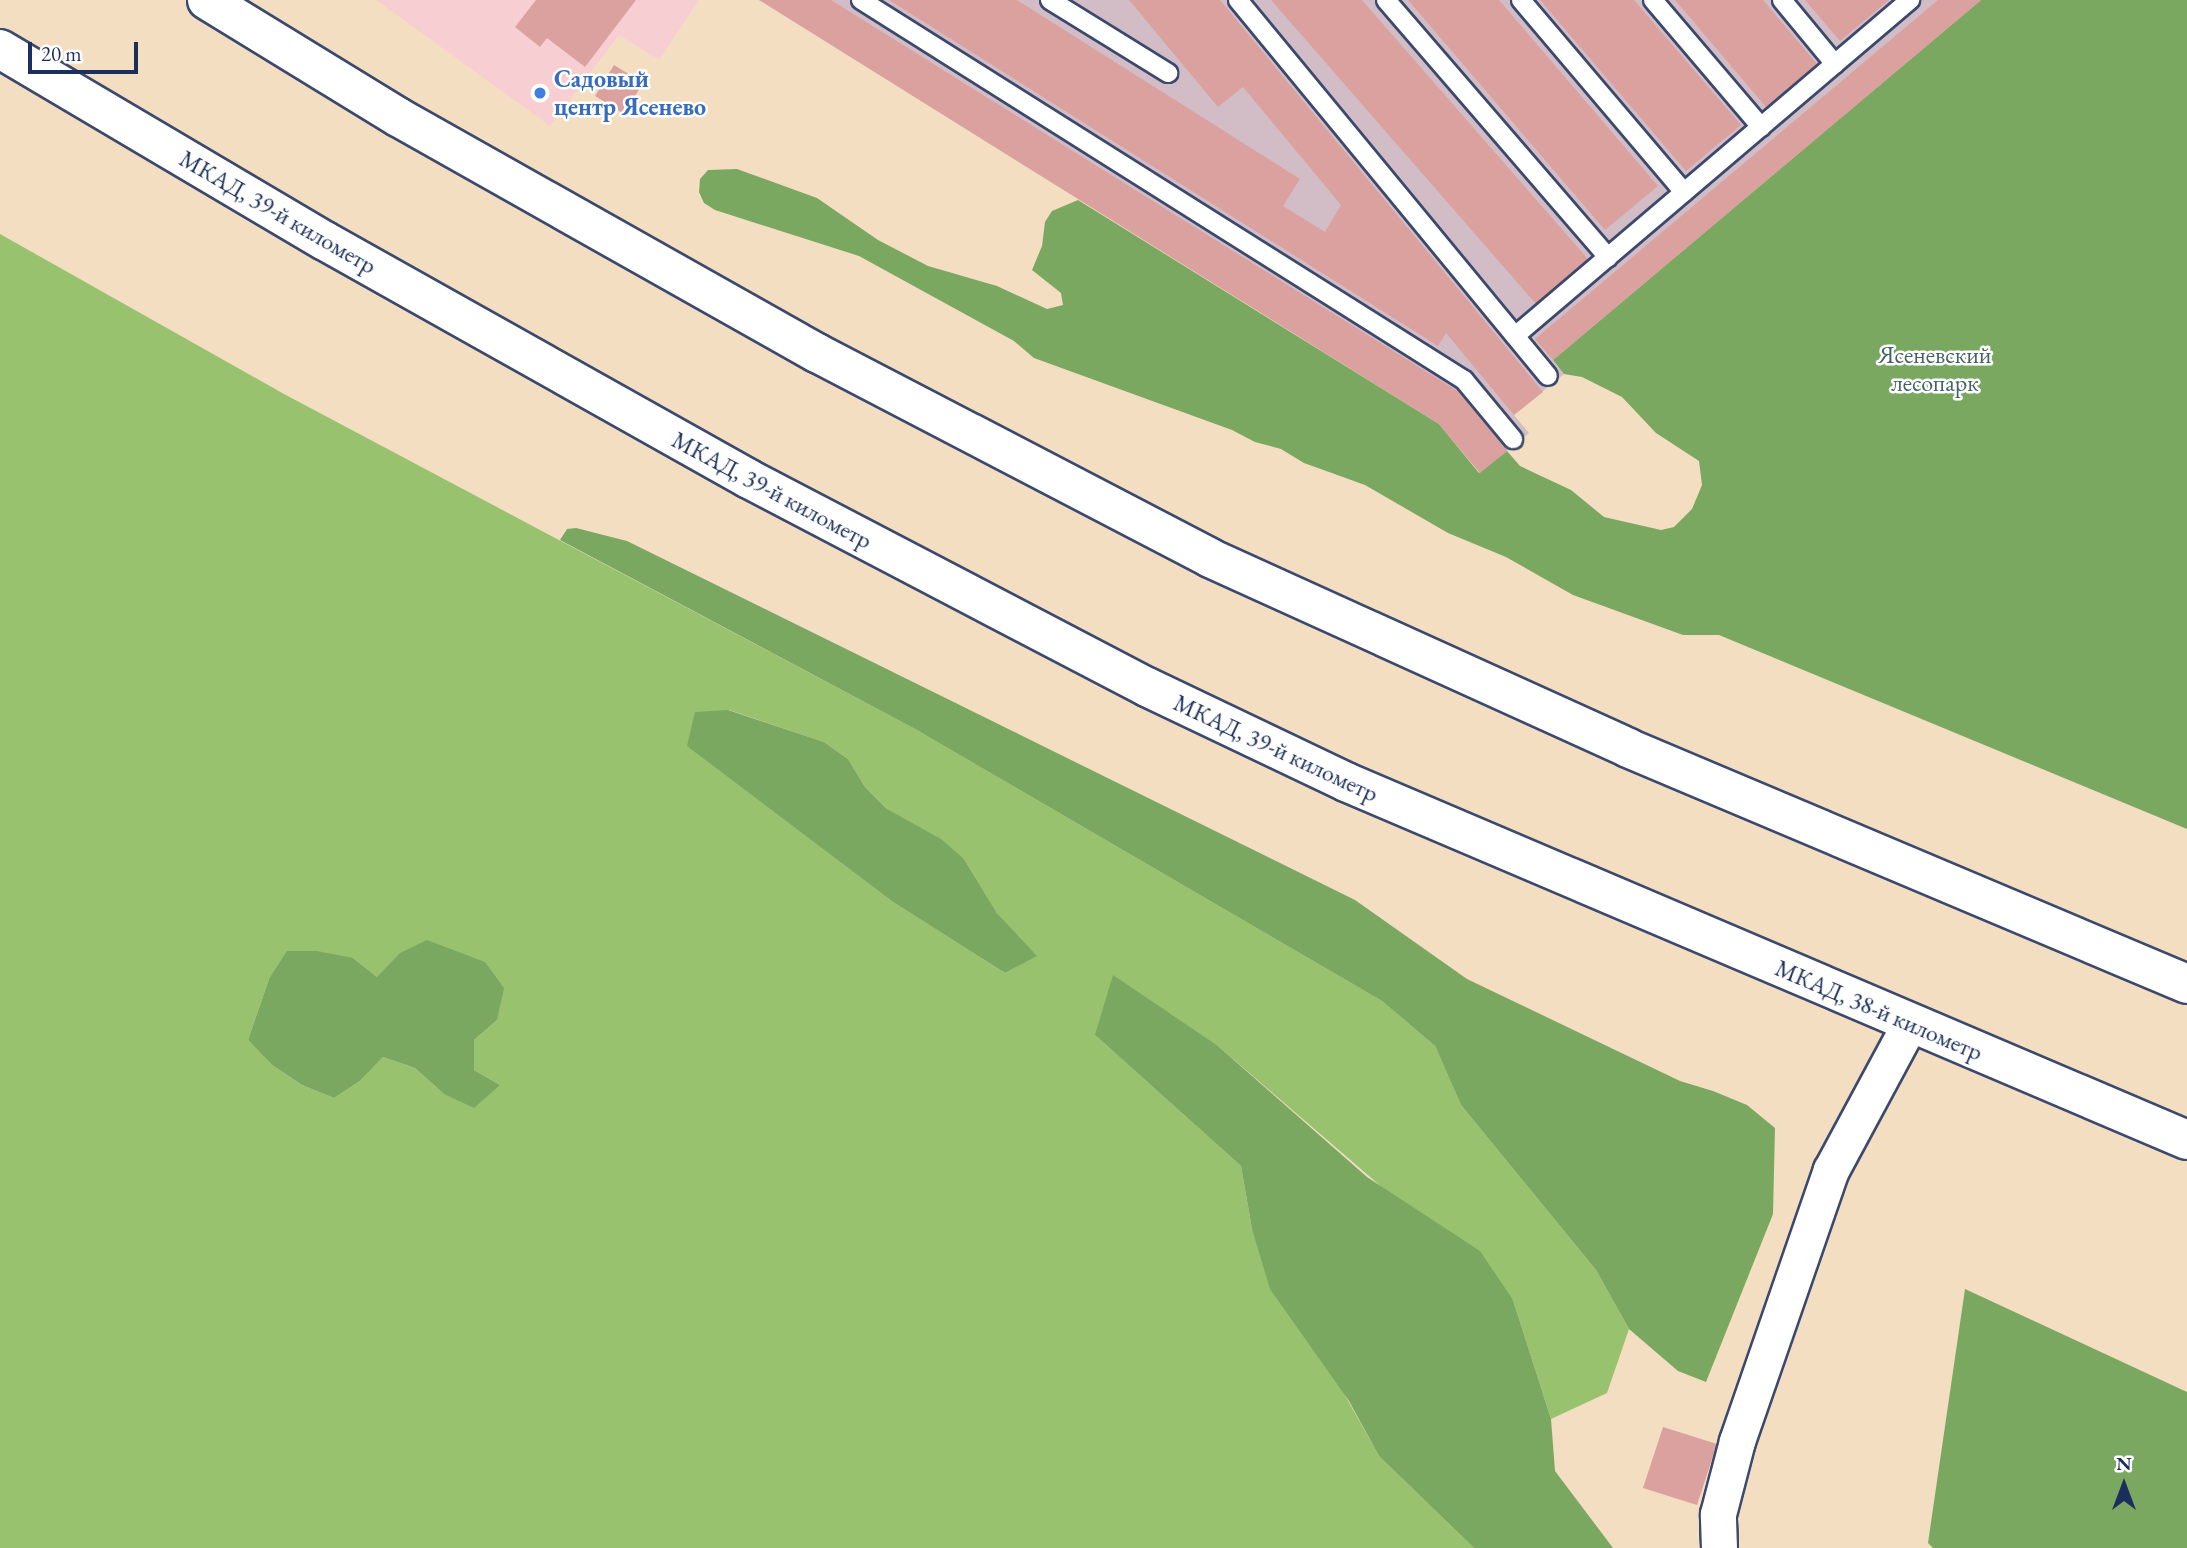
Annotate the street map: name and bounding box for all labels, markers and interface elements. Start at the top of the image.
scale bar [32,28,142,72]
text: 20 m [41,40,82,67]
place label: Садовый центр Ясенево [554,65,706,121]
marker: Садовый центр Ясенево [532,85,548,101]
street label: МКАД, 39-й километр [174,144,382,280]
park label: Ясеневский лесопарк [1878,341,1992,397]
street label: МКАД, 39-й километр [667,425,877,555]
street label: МКАД, 39-й километр [1169,688,1383,808]
street label: МКАД, 38-й километр [1771,953,1987,1067]
north arrow [2089,1450,2159,1520]
text: N [2116,1451,2132,1476]

